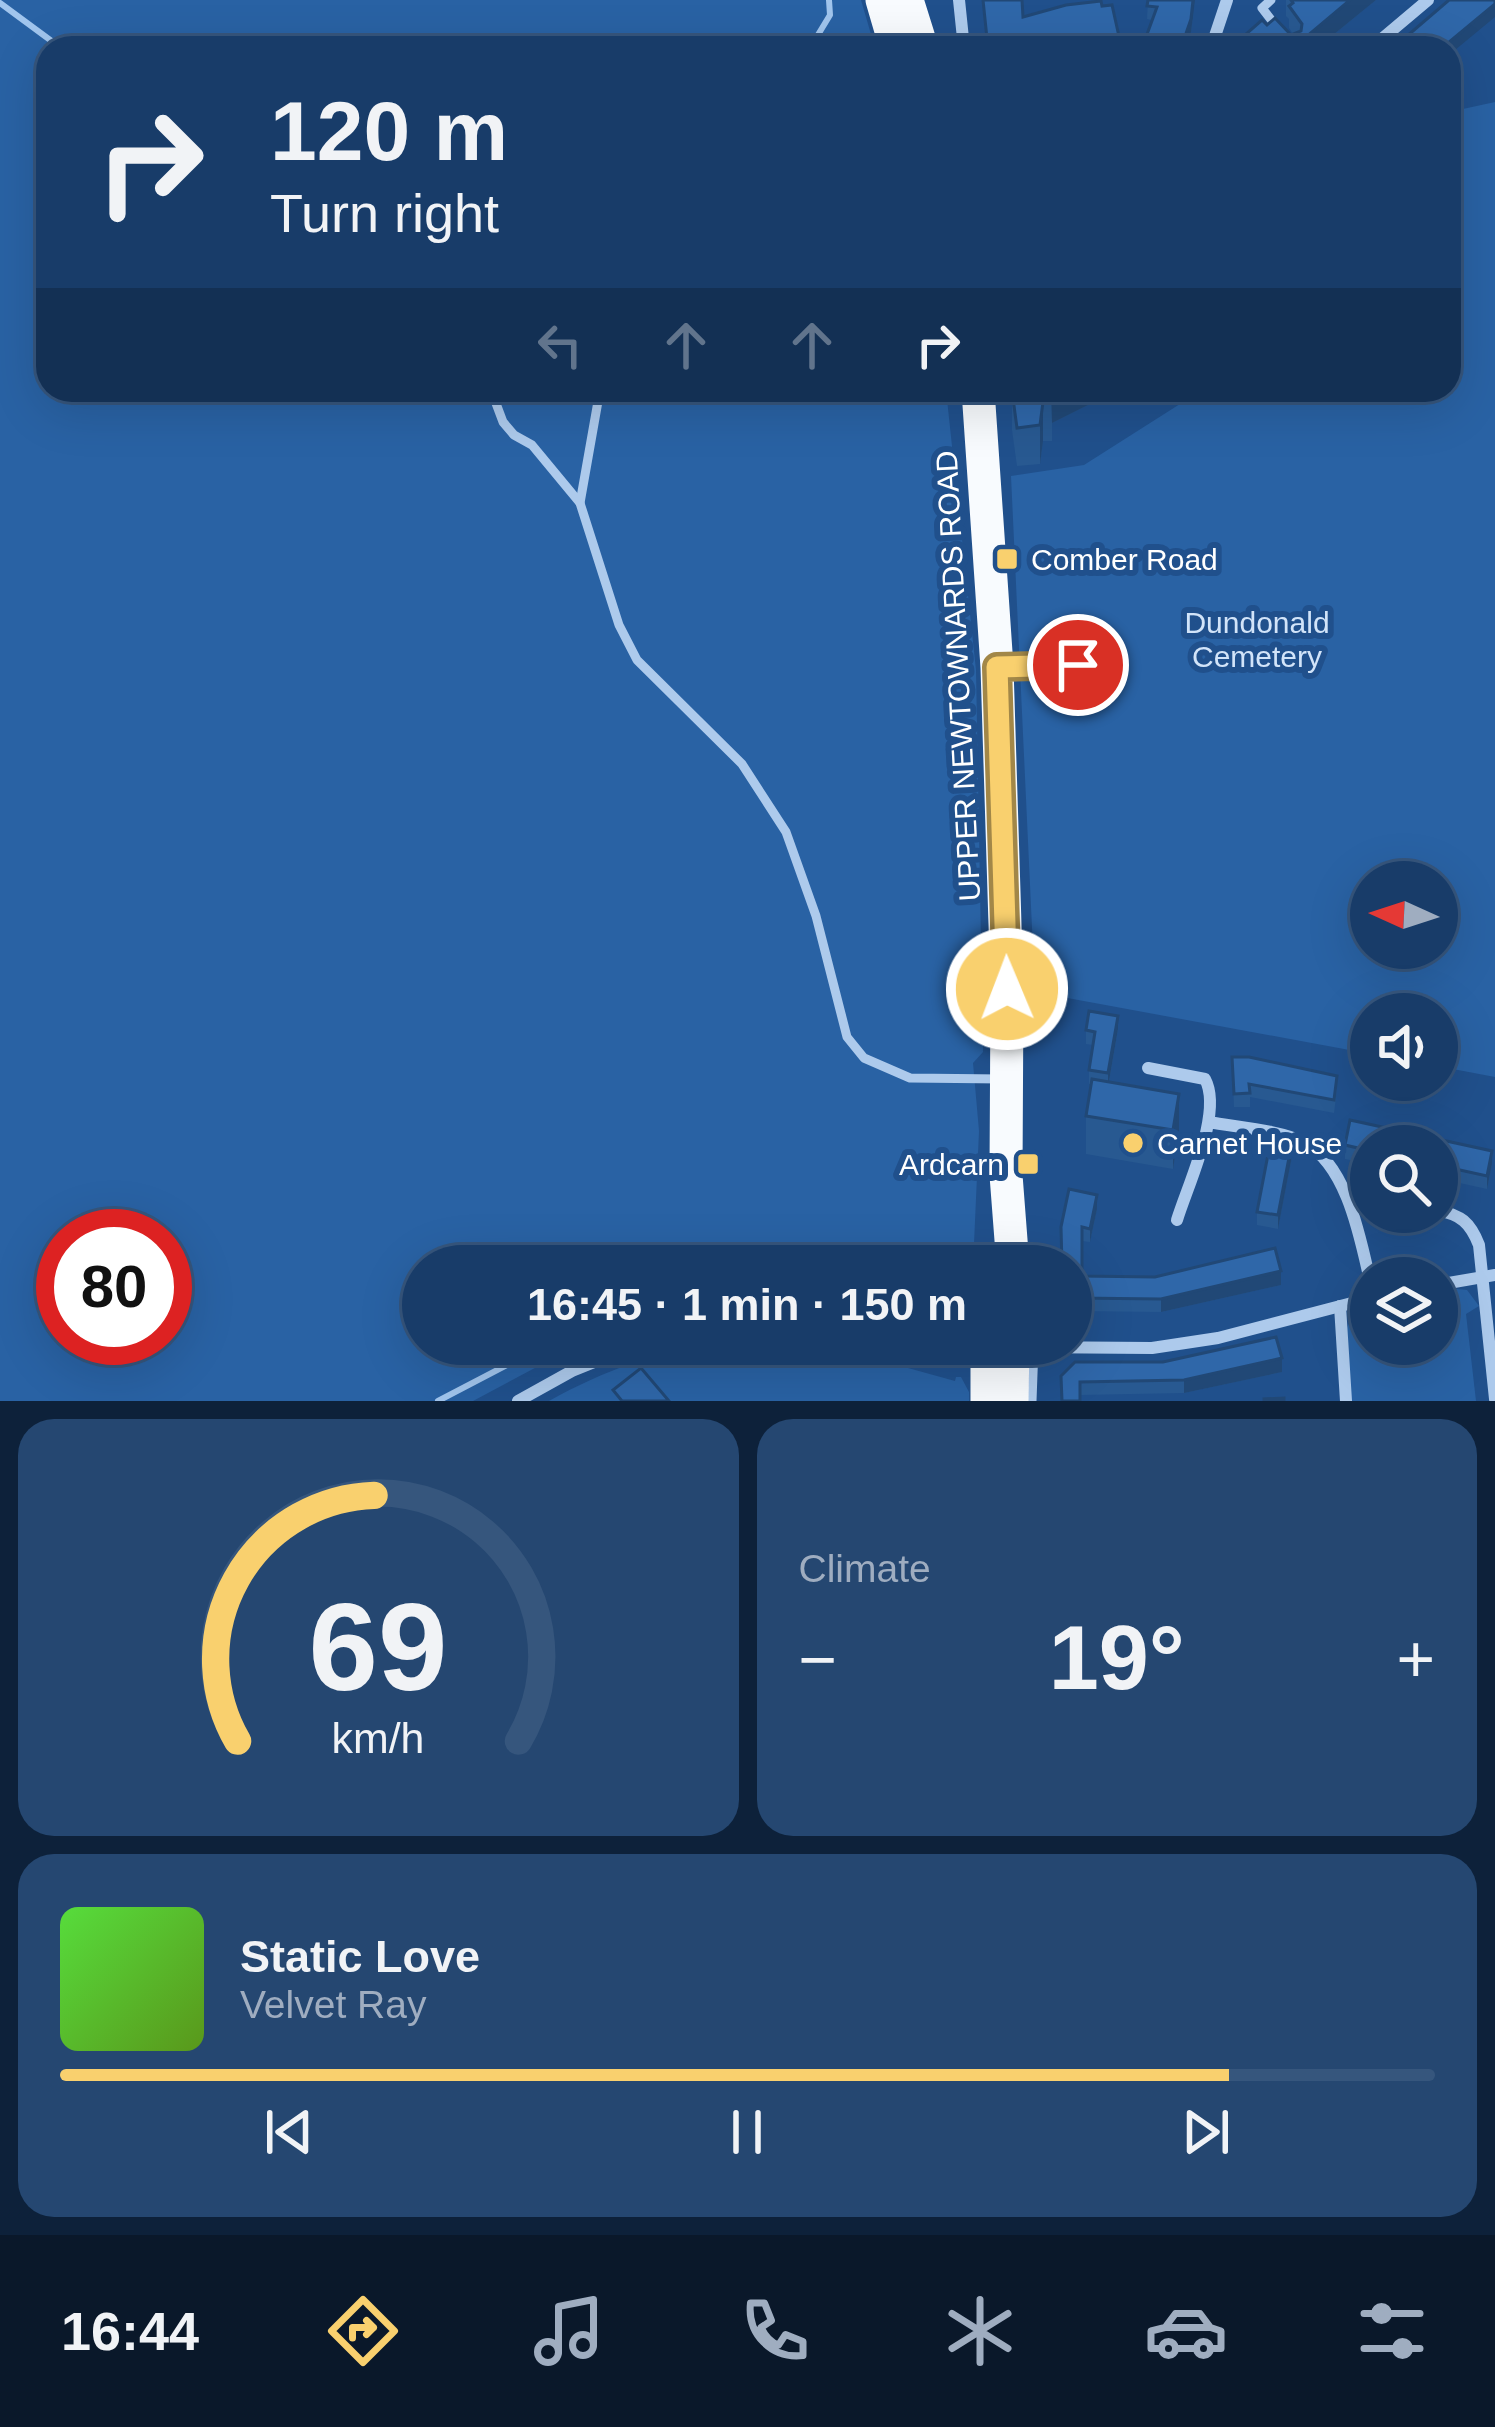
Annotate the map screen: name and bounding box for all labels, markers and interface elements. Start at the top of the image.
icon: right [72,84,228,240]
text: 120 m [270,84,508,178]
text: Turn right [270,183,499,243]
icon: left [527,312,593,378]
icon: ahead [653,312,719,378]
icon: ahead [779,312,845,378]
icon: right [905,312,971,378]
street label: UPPER NEWTOWNARDS ROAD [930,450,986,902]
place label: Comber Road [1031,543,1218,576]
marker: Comber Road [994,546,1020,572]
park label: Dundonald Cemetery [1184,606,1330,673]
pin [1027,614,1129,716]
icon: arrive [1045,632,1111,698]
north arrow [1350,861,1458,969]
map controls [1350,861,1458,1365]
position arrow [944,926,1070,1052]
button: sound [1350,993,1458,1101]
button: search [1350,1125,1458,1233]
place label: Carnet House [1157,1127,1342,1160]
marker: Carnet House [1120,1130,1146,1156]
place label: Ardcarn [899,1148,1004,1181]
marker: Ardcarn [1015,1151,1041,1177]
speed limit sign: 80 [36,1209,192,1365]
button: layers [1350,1257,1458,1365]
text: 16:45 · 1 min · 150 m [527,1279,967,1330]
text: Climate [799,1547,931,1590]
text: 69 [309,1577,448,1716]
text: 19° [1049,1608,1185,1708]
text: − [799,1622,837,1696]
text: + [1396,1622,1435,1696]
text: km/h [332,1713,425,1761]
text: Static Love [240,1931,480,1982]
text: Velvet Ray [240,1983,426,2026]
icon: previous [256,2099,322,2165]
icon: pause [714,2099,780,2165]
icon: next [1173,2099,1239,2165]
icon: directions [321,2289,405,2373]
icon: music [527,2289,611,2373]
icon: phone [733,2289,817,2373]
icon: climate [938,2289,1022,2373]
icon: car [1144,2289,1228,2373]
icon: filters [1350,2289,1434,2373]
text: 16:44 [61,2301,199,2361]

